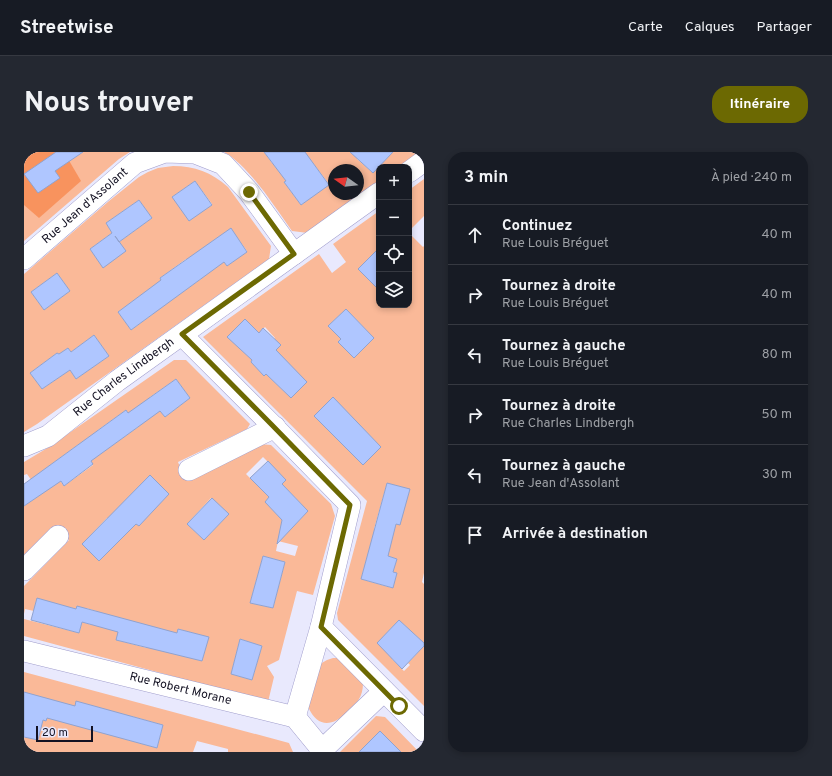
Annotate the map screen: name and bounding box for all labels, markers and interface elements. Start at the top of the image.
text: Streetwise [20,16,113,40]
text: Carte [628,19,663,36]
text: Calques [685,19,735,36]
text: Partager [757,19,812,36]
text: Nous trouver [24,86,193,122]
button: Itinéraire [712,86,808,123]
street label: Rue Jean d'Assolant [39,164,132,248]
north arrow [328,164,364,200]
map controls [376,164,412,308]
button: + [376,164,412,200]
text: 3 min [464,167,508,189]
text: À pied · 240 m [711,170,792,186]
route end [240,183,258,201]
button: − [376,200,412,236]
text: Continuez [502,217,572,236]
icon: ahead [464,224,486,246]
text: 40 m [762,227,792,243]
button: locate [376,236,412,272]
text: Rue Louis Bréguet [502,236,609,252]
button: layers [376,272,412,308]
text: Tournez à droite [502,277,616,296]
icon: right [464,284,486,306]
text: 40 m [762,287,792,303]
text: Rue Louis Bréguet [502,296,609,312]
street label: Rue Charles Lindbergh [70,334,178,421]
text: Tournez à gauche [502,337,626,356]
icon: left [464,344,486,366]
text: 80 m [762,347,792,363]
text: Rue Louis Bréguet [502,356,609,372]
text: Tournez à droite [502,397,616,416]
icon: right [464,404,486,426]
text: 50 m [762,407,792,423]
text: Rue Charles Lindbergh [502,416,634,432]
text: Tournez à gauche [502,457,626,476]
icon: left [464,464,486,486]
text: 30 m [762,467,792,483]
text: Rue Jean d'Assolant [502,476,620,492]
icon: arrive [464,524,486,546]
text: Arrivée à destination [502,525,648,544]
street label: Rue Robert Morane [128,669,233,709]
route start [390,697,408,715]
scale bar [36,724,93,743]
text: 20 m [42,726,68,740]

